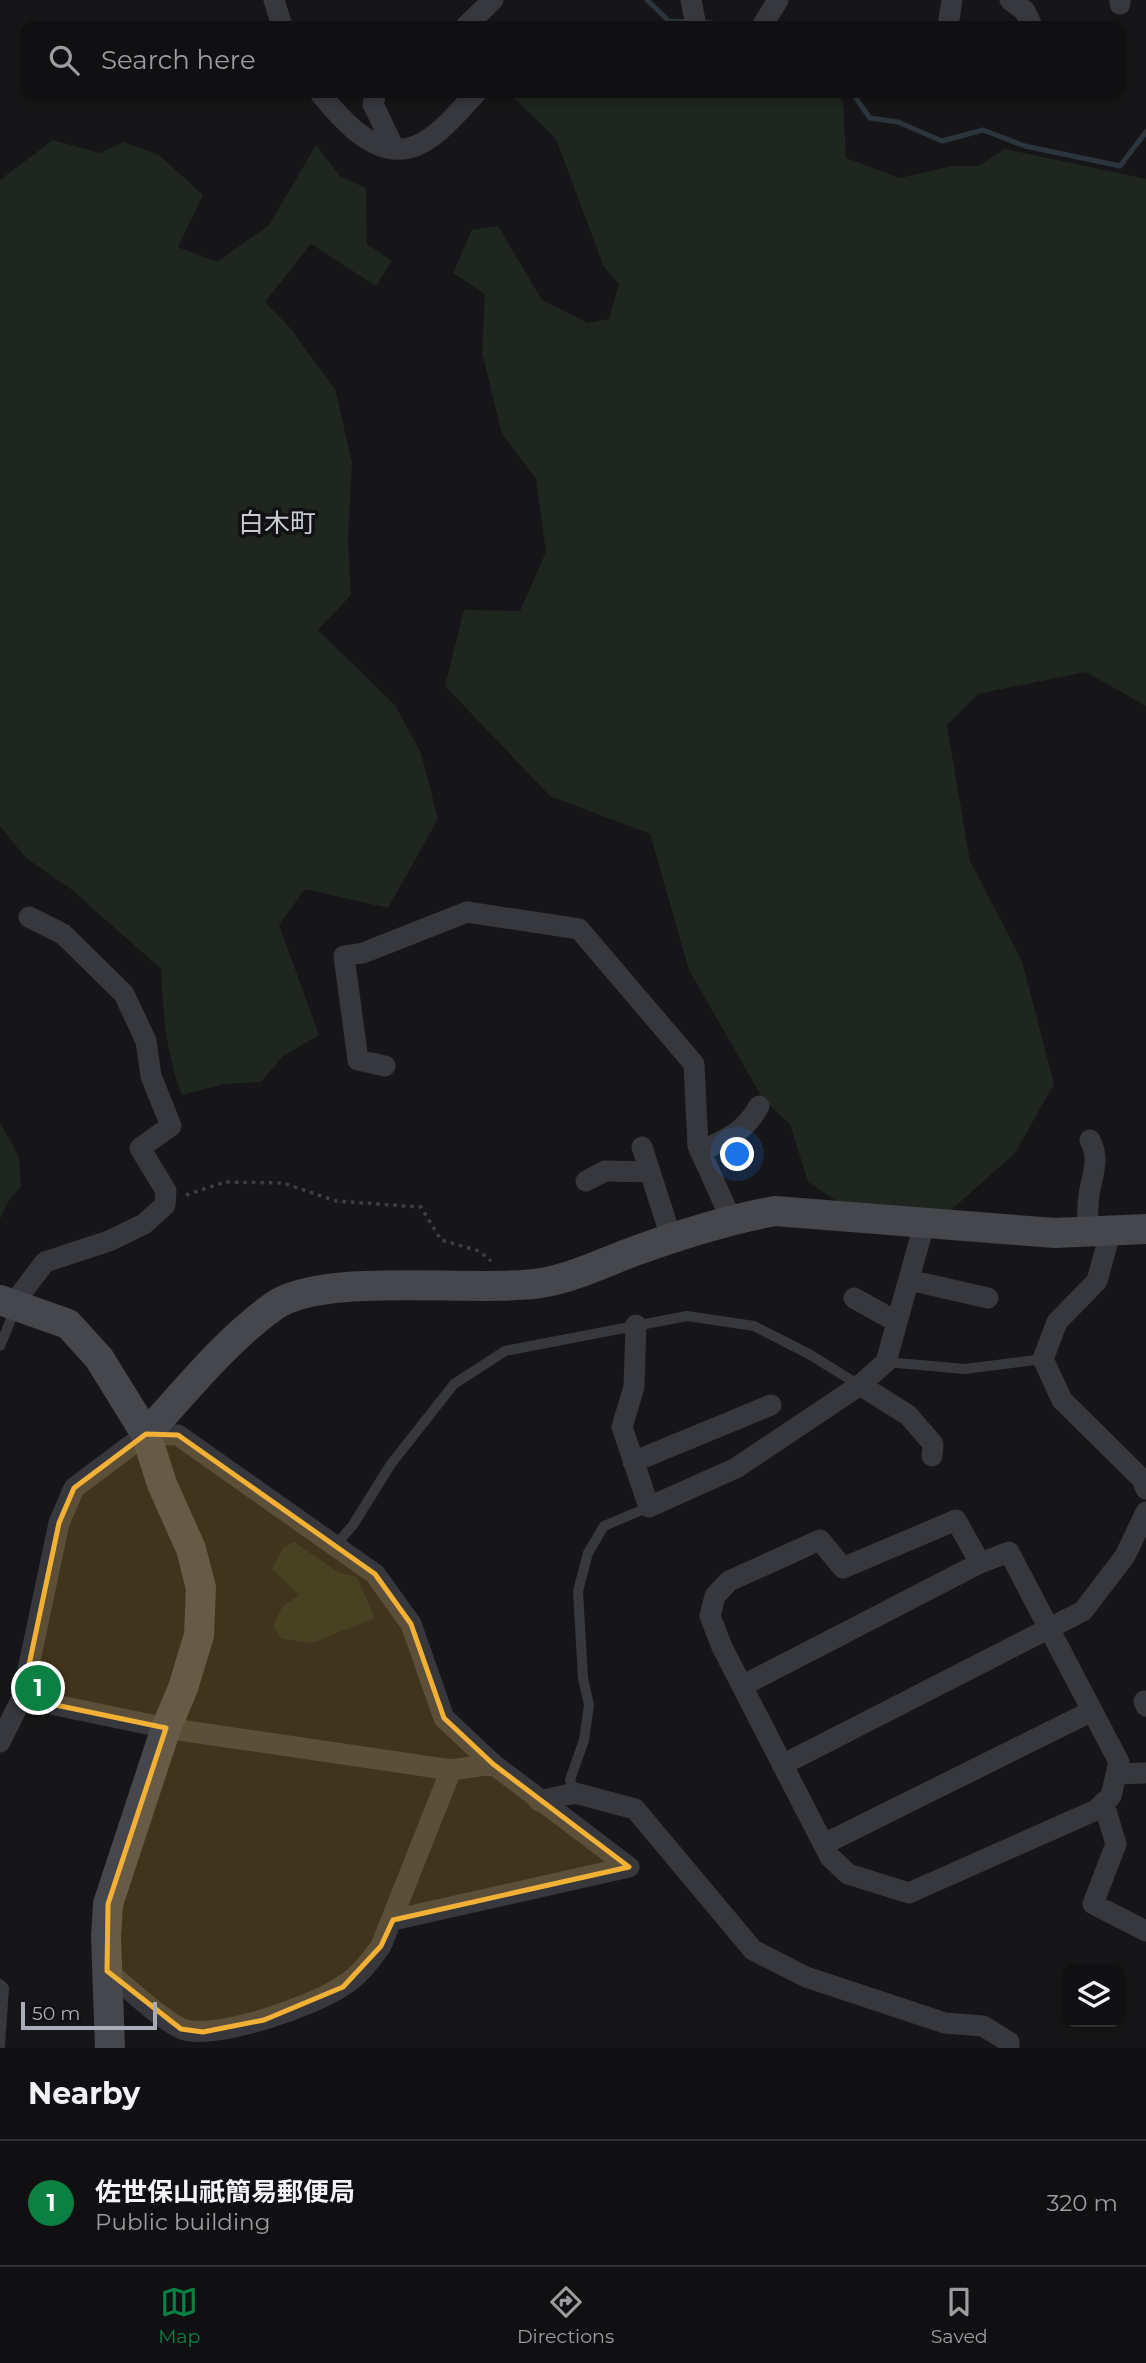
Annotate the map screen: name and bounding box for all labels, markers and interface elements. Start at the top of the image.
search box [21,21,1125,98]
icon: search [45,41,83,79]
text: Search here [101,44,256,76]
district label: 白木町 [238,507,316,539]
your location [720,1137,754,1171]
pin: 1 [15,1662,61,1714]
map controls [1062,1964,1125,2027]
button: layers [1062,1964,1125,2027]
scale bar [21,1999,158,2031]
text: 50 m [32,2002,80,2025]
text: Nearby [28,2075,140,2112]
text: 佐世保山祇簡易郵便局 [95,2176,355,2208]
text: 1 [46,2189,56,2217]
text: 320 m [1046,2189,1118,2217]
text: Public building [95,2208,270,2236]
tab: Map [158,2283,200,2348]
tab: Directions [517,2283,614,2348]
tab: Saved [931,2283,988,2348]

